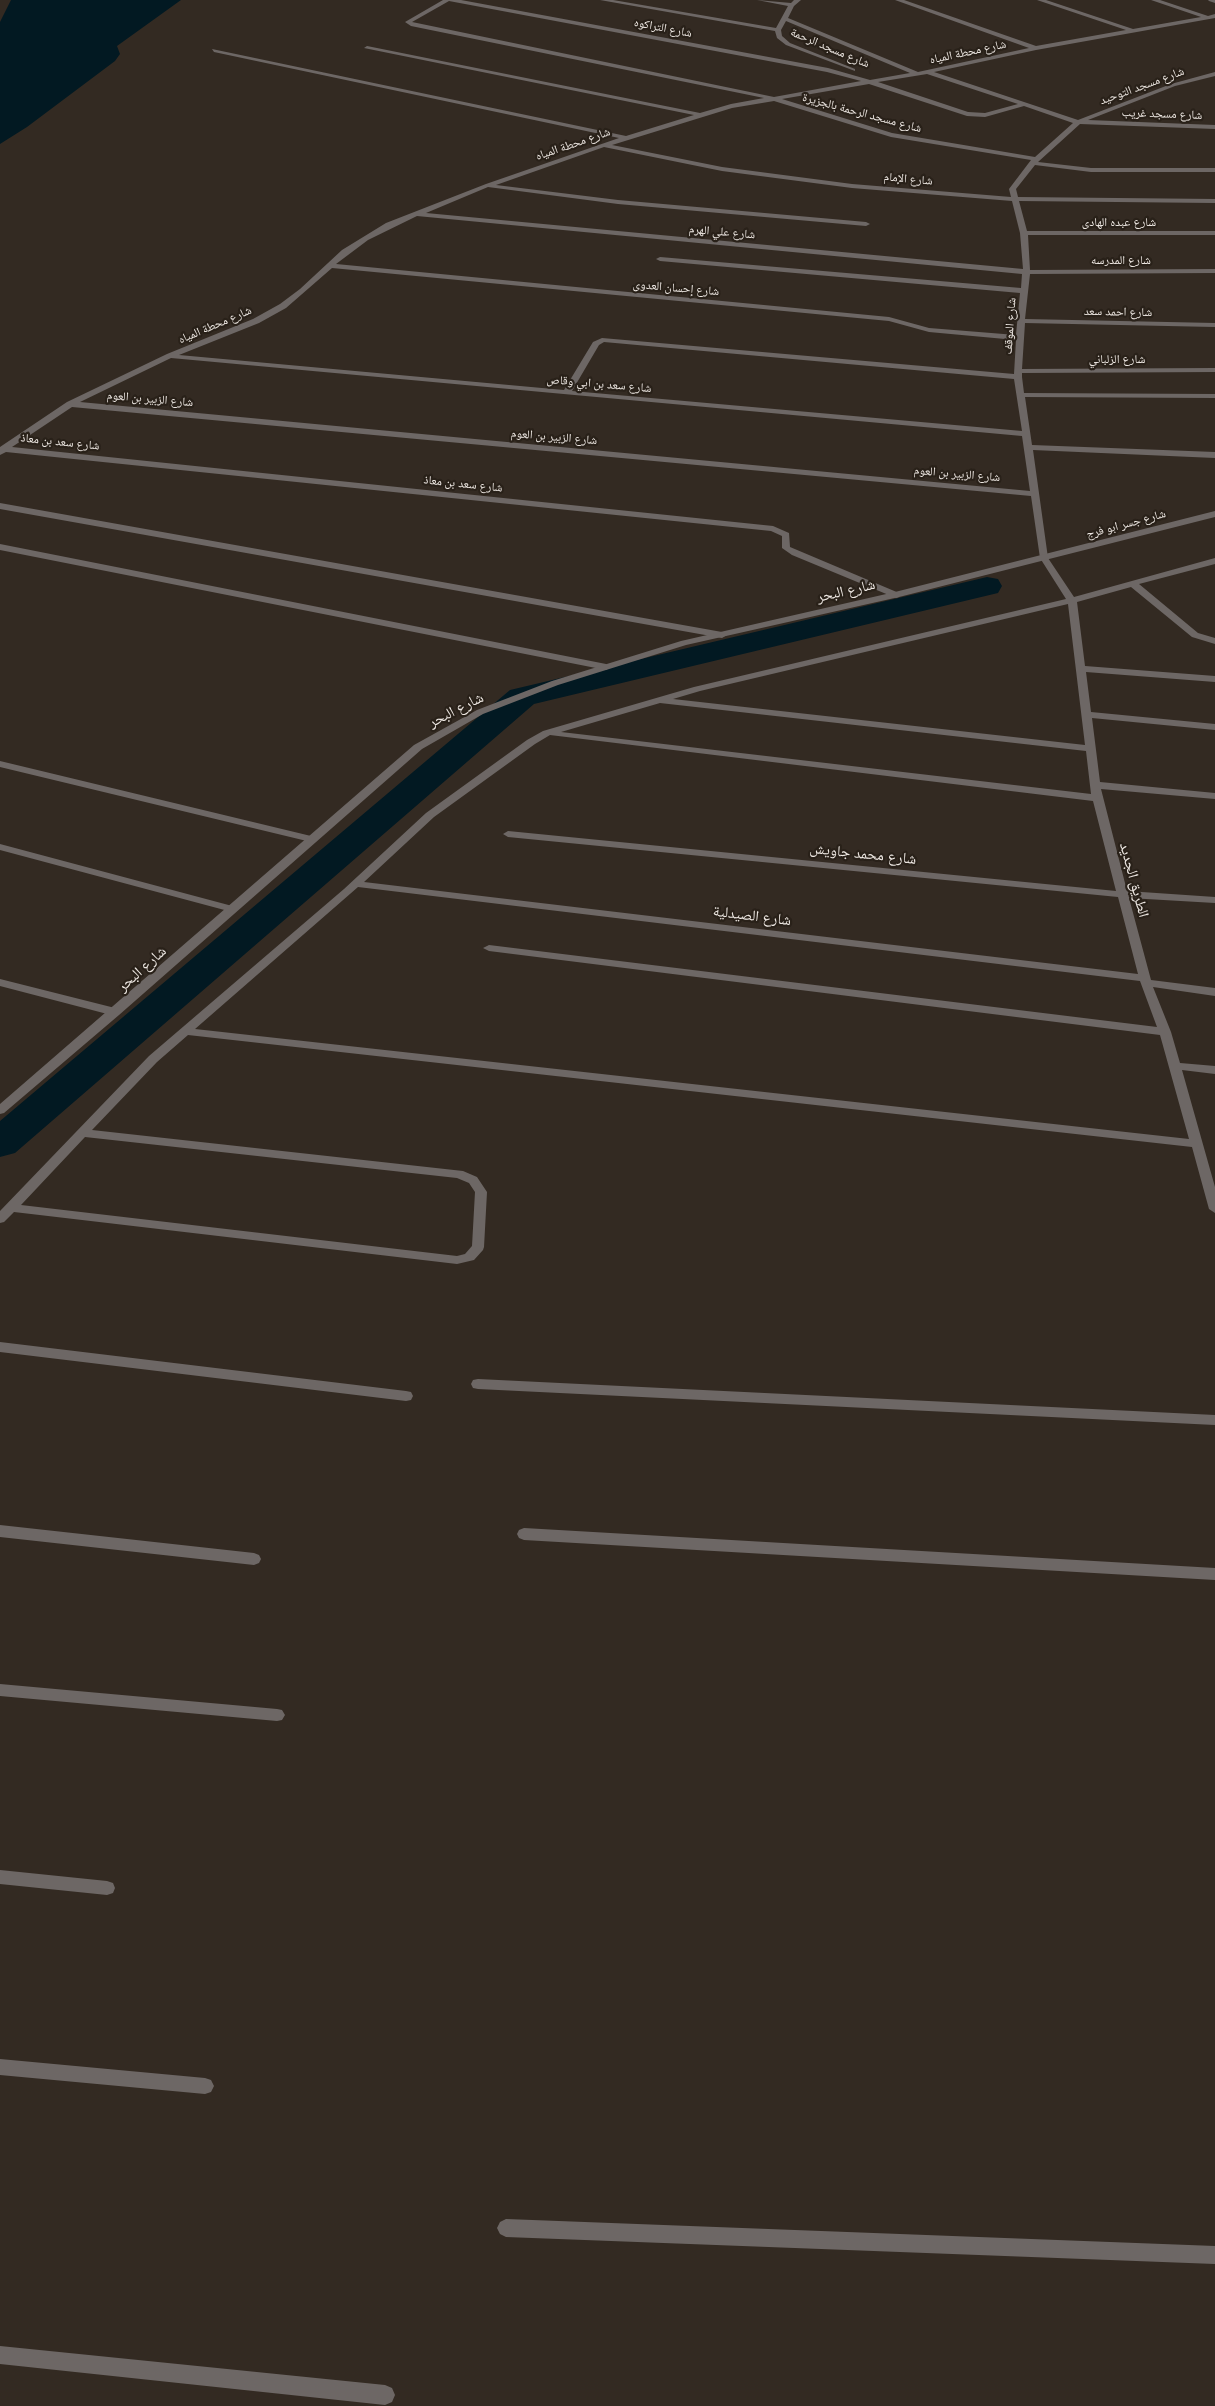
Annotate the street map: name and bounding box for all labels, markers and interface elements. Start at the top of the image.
street label: شارع التراكوه [633,15,693,41]
street label: شارع مسجد الرحمة [788,25,872,71]
street label: شارع محطة المياه [928,37,1008,67]
street label: شارع مسجد التوحيد [1098,64,1186,108]
street label: شارع مسجد الرحمة بالجزيرة [801,90,923,136]
street label: شارع مسجد غريب [1121,105,1203,123]
street label: شارع محطة المياه [534,125,612,163]
street label: شارع الإمام [883,170,933,188]
street label: شارع عبده الهادى [1082,215,1156,229]
street label: شارع علي الهرم [688,222,756,242]
street label: شارع المدرسه [1091,253,1151,267]
street label: شارع إحسان العدوى [632,277,720,299]
street label: شارع الموقف [1001,297,1019,355]
street label: شارع محطة المياه [176,303,254,347]
street label: شارع احمد سعد [1084,304,1152,320]
street label: شارع الزلباني [1089,352,1145,366]
street label: شارع سعد بن ابي وقاص [546,372,652,396]
street label: شارع الزبير بن العوم [106,388,194,410]
street label: شارع الزبير بن العوم [510,426,598,448]
street label: شارع سعد بن معاذ [20,431,100,453]
street label: شارع الزبير بن العوم [913,463,1001,485]
street label: شارع سعد بن معاذ [423,473,503,495]
street label: شارع جسر ابو فرج [1085,506,1167,542]
street label: شارع البحر [815,576,877,606]
street label: شارع البحر [425,688,487,732]
street label: شارع محمد جاويش [809,839,917,869]
street label: الطريق الجديد [1115,841,1153,919]
street label: شارع الصيدلية [712,902,792,930]
street label: شارع البحر [114,942,170,996]

